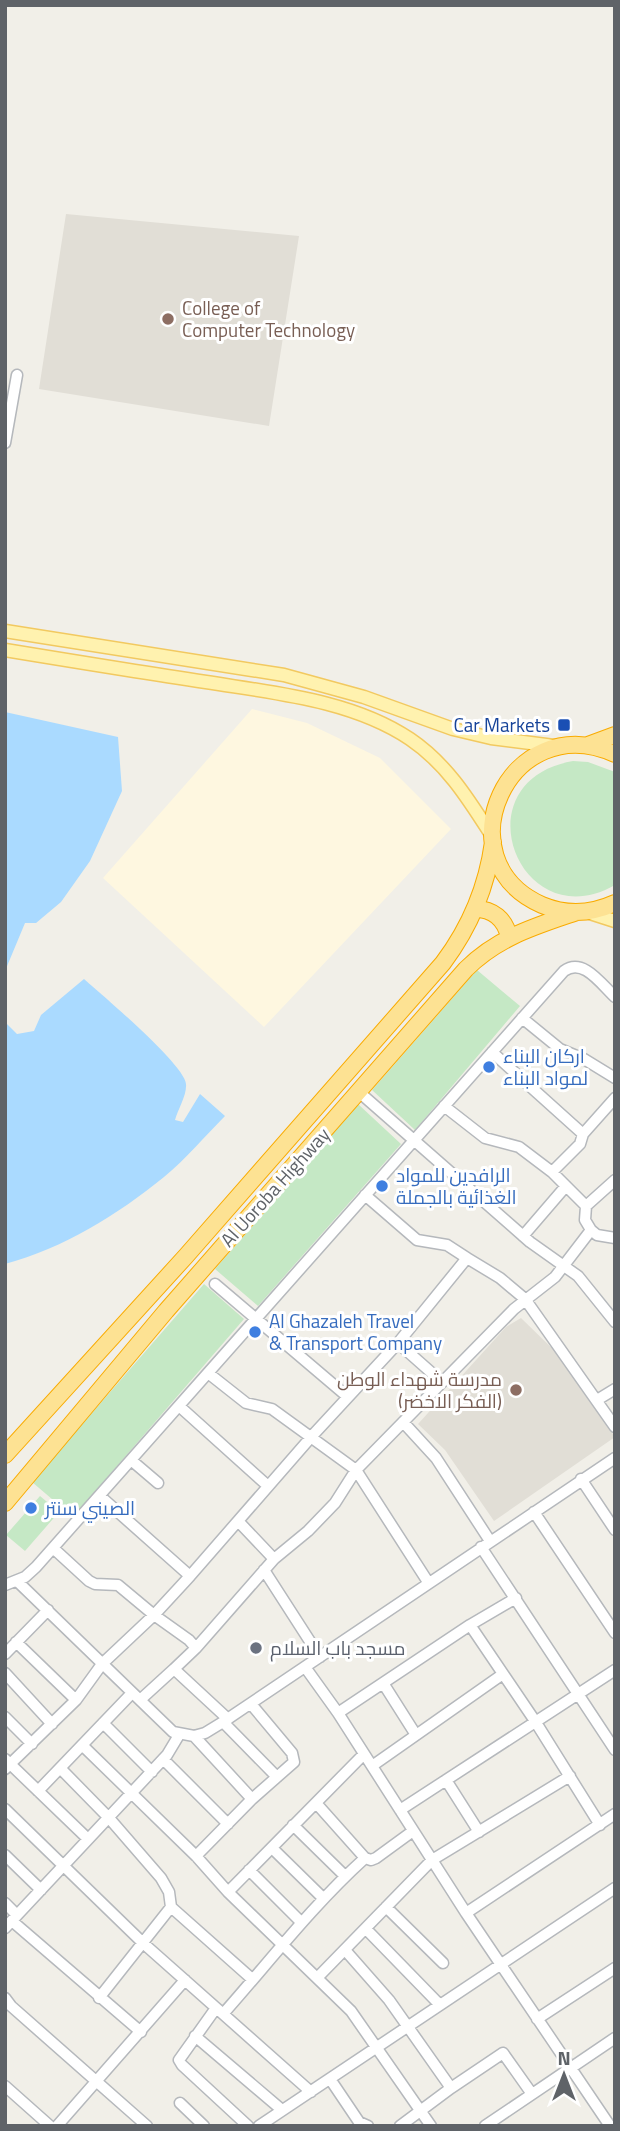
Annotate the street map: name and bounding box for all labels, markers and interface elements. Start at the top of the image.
place label: College of Computer Technology [182,293,355,344]
marker: College of Computer Technology [160,311,176,327]
place label: Car Markets [453,710,550,739]
marker: Car Markets [556,717,572,733]
place label: اركان البناء لمواد البناء [503,1041,588,1092]
marker: اركان البناء لمواد البناء [481,1059,497,1075]
street label: Al Uoroba Highway [213,1120,336,1253]
place label: الرافدين للمواد الغذائية بالجملة [396,1160,517,1211]
marker: الرافدين للمواد الغذائية بالجملة [374,1178,390,1194]
place label: Al Ghazaleh Travel & Transport Company [269,1306,442,1357]
marker: Al Ghazaleh Travel & Transport Company [247,1324,263,1340]
place label: مدرسة شهداء الوطن (الفكر الاخضر) [337,1364,502,1415]
marker: مدرسة شهداء الوطن (الفكر الاخضر) [508,1382,524,1398]
place label: الصيني سنتر [44,1493,135,1523]
marker: الصيني سنتر [23,1500,39,1516]
place label: مسجد باب السلام [270,1633,406,1662]
marker: مسجد باب السلام [248,1640,264,1656]
north arrow [529,2040,599,2110]
text: N [557,2043,571,2072]

